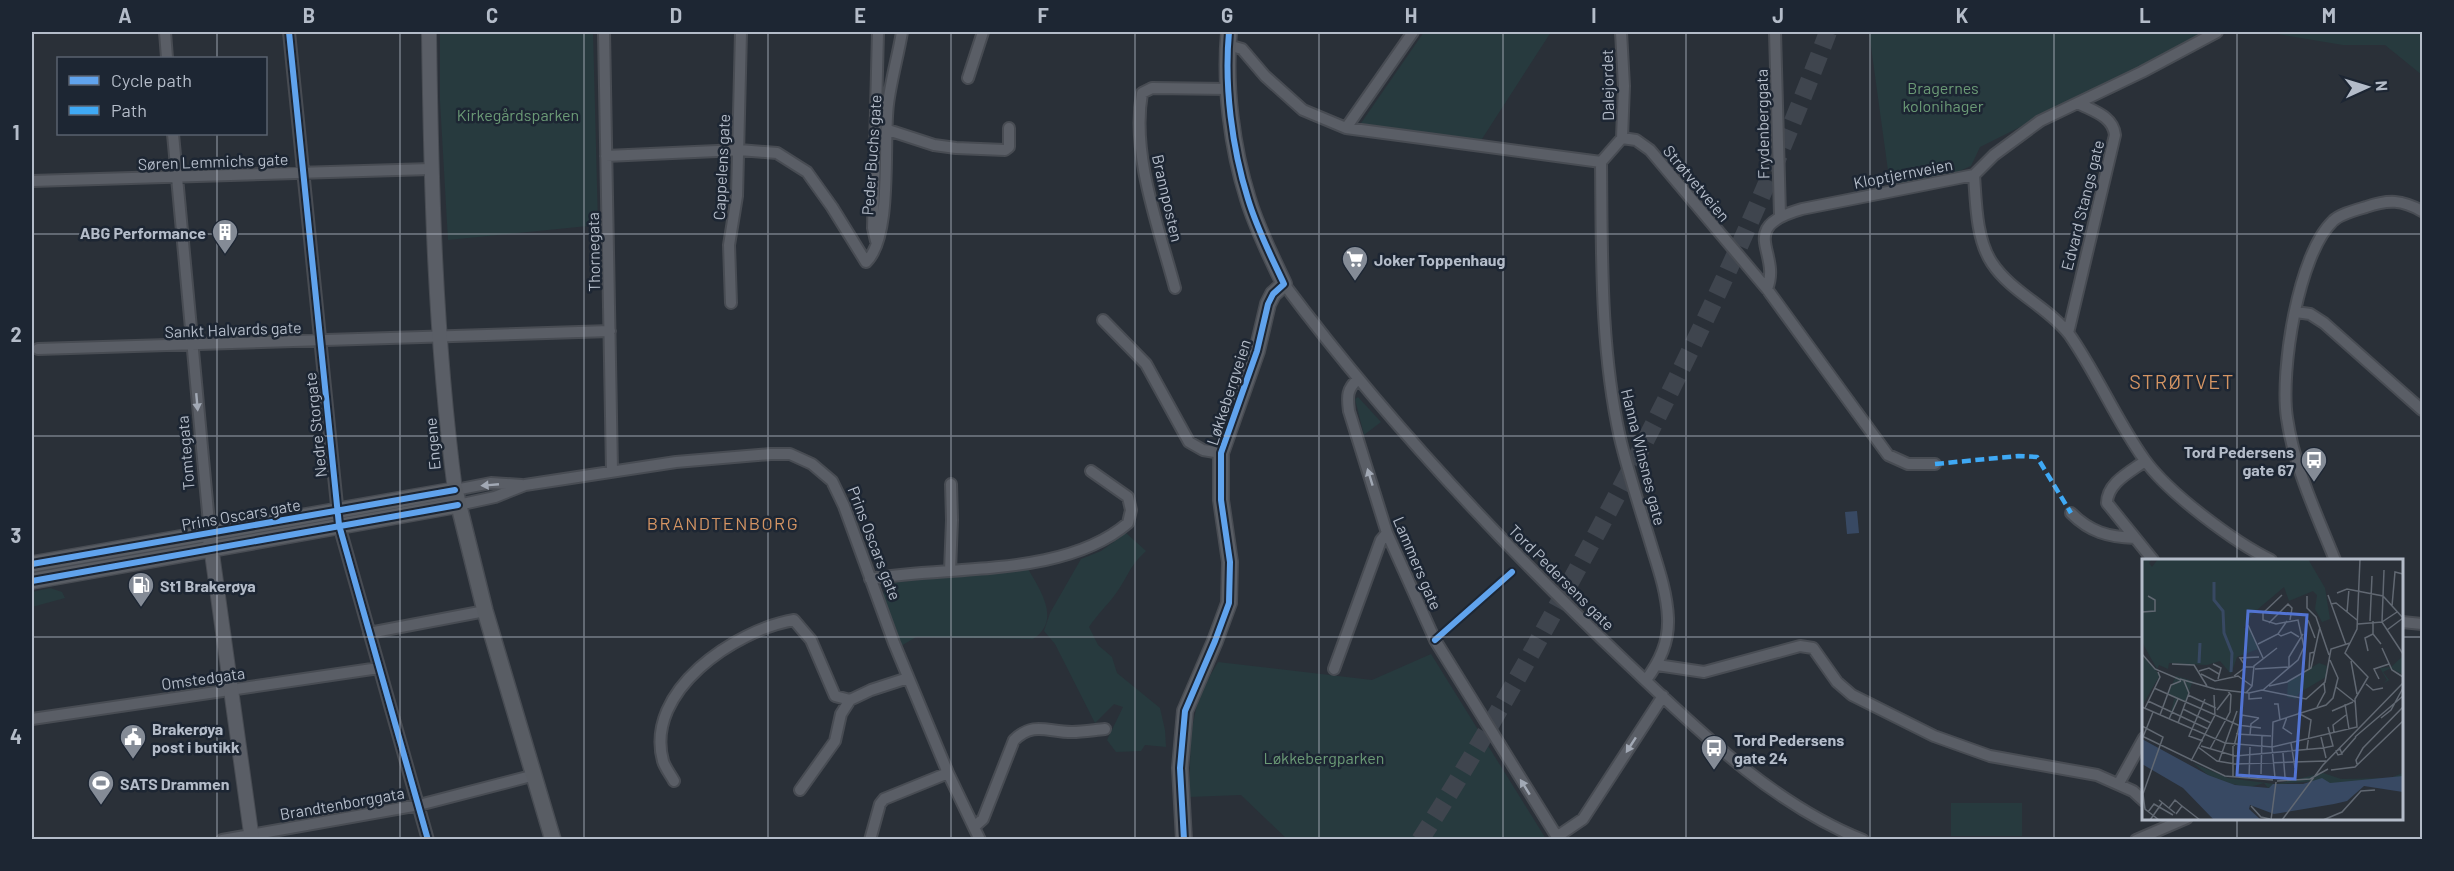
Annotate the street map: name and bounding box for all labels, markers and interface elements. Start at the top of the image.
text: A [118,3,132,27]
text: B [303,3,315,27]
text: C [486,3,498,27]
text: D [670,3,682,27]
text: E [854,3,866,27]
text: F [1037,3,1049,27]
text: G [1221,3,1233,27]
text: H [1405,3,1417,27]
text: I [1591,3,1597,27]
text: J [1772,3,1784,27]
text: K [1956,3,1969,27]
text: L [2139,3,2151,27]
text: M [2322,3,2336,27]
street label: Dalejordet [1597,49,1617,121]
legend [57,57,267,135]
north arrow [2337,57,2397,117]
text: Cycle path [111,69,192,91]
street label: Frydenberggata [1752,69,1772,179]
park label: Bragernes kolonihager [1902,78,1984,115]
text: N [2373,80,2392,92]
street label: Peder Buchs gate [857,94,885,216]
text: Path [111,99,147,121]
park label: Kirkegårdsparken [457,105,579,124]
street label: Cappelens gate [709,113,733,221]
text: 1 [12,120,20,144]
street label: Edvard Stangs gate [2057,138,2107,272]
street label: Strøtvetveien [1660,141,1734,225]
street label: Søren Lemmichs gate [137,149,289,173]
street label: Brannposten [1149,152,1187,244]
street label: Kloptjernveien [1852,154,1954,192]
street label: Thornegata [583,212,603,292]
building icon: ABG Performance [210,217,240,255]
place label: ABG Performance [80,223,206,242]
supermarket icon: Joker Toppenhaug [1340,244,1370,282]
place label: Joker Toppenhaug [1374,250,1506,269]
street label: Sankt Halvards gate [164,317,302,341]
text: 2 [10,322,22,346]
street label: Løkkebergveien [1202,337,1254,447]
district label: STRØTVET [2129,369,2235,393]
street label: Nedre Storgate [300,371,330,479]
street label: Hanna Winsnes gate [1618,387,1670,527]
one-way arrow [192,392,202,411]
street label: Tomtegata [172,415,198,491]
street label: Engene [420,417,444,471]
place label: Tord Pedersens gate 67 [2184,442,2294,479]
bus stop icon: Tord Pedersens gate 67 [2299,445,2329,483]
one-way arrow [1365,468,1374,486]
one-way arrow [480,480,499,489]
street label: Prins Oscars gate [845,483,905,603]
street label: Prins Oscars gate [180,494,302,534]
district label: BRANDTENBORG [647,512,799,534]
street label: Lammers gate [1390,513,1446,613]
street label: Tord Pedersens gate [1505,520,1619,634]
text: 3 [11,523,21,547]
inset map [2142,559,2403,820]
fuel station icon: St1 Brakerøya [126,570,156,608]
place label: St1 Brakerøya [160,576,256,595]
street label: Omstedgata [160,663,246,693]
place label: Brakerøya post i butikk [152,719,240,756]
public building icon: Brakerøya post i butikk [118,722,148,760]
text: 4 [10,724,22,748]
place label: Tord Pedersens gate 24 [1734,730,1844,767]
bus stop icon: Tord Pedersens gate 24 [1699,733,1729,771]
one-way arrow [1625,737,1636,753]
park label: Løkkebergparken [1264,748,1384,767]
sports icon: SATS Drammen [86,768,116,806]
place label: SATS Drammen [120,774,229,793]
one-way arrow [1520,779,1531,796]
street label: Brandtenborggata [278,783,406,823]

